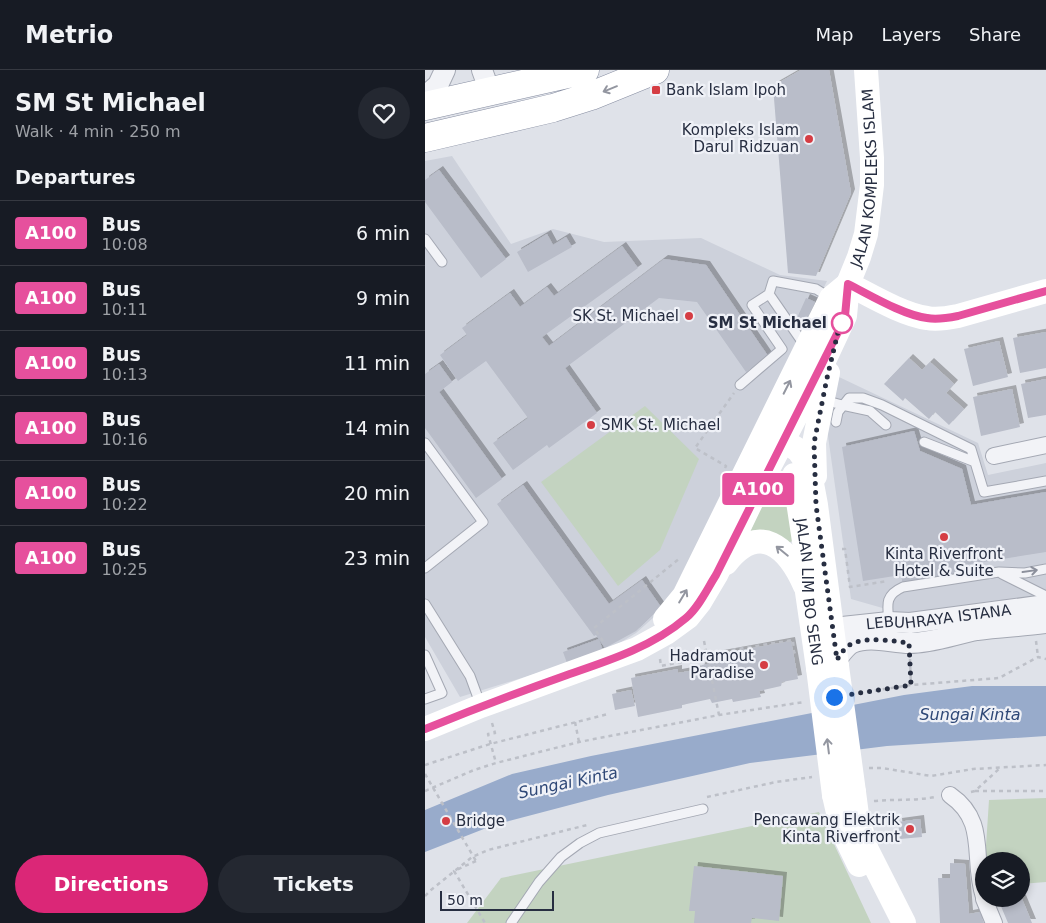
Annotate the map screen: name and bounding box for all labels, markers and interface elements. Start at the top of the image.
text: Metrio [25,21,113,49]
text: Map [815,24,853,45]
text: Layers [881,24,941,45]
text: Share [969,24,1021,45]
place label: Bank Islam Ipoh [666,81,786,99]
marker: Bank Islam Ipoh [650,84,662,96]
one-way arrow [603,85,618,94]
button: heart [358,87,410,139]
street label: JALAN KOMPLEKS ISLAM [846,88,881,271]
text: SM St Michael [15,89,206,117]
place label: Kompleks Islam Darul Ridzuan [682,121,799,156]
text: Walk · 4 min · 250 m [15,122,180,141]
marker: Kompleks Islam Darul Ridzuan [803,133,815,145]
text: Departures [15,166,136,188]
text: Bus [102,213,141,235]
text: A100 [25,222,77,243]
text: 6 min [356,222,410,244]
text: 10:08 [102,235,148,254]
text: Bus [102,278,141,300]
text: A100 [25,287,77,308]
text: 9 min [356,287,410,309]
text: 10:11 [102,300,148,319]
place label: SK St. Michael [572,307,679,325]
marker: SK St. Michael [683,310,695,322]
marker: SM St Michael [831,312,853,334]
place label: SM St Michael [708,314,827,332]
text: Bus [102,343,141,365]
text: A100 [25,352,77,373]
text: 11 min [344,352,410,374]
text: 10:13 [102,365,148,384]
one-way arrow [783,379,793,394]
text: Bus [102,408,141,430]
place label: SMK St. Michael [601,416,720,434]
text: A100 [25,417,77,438]
text: 14 min [344,417,410,439]
marker: SMK St. Michael [585,419,597,431]
text: 10:16 [102,430,148,449]
text: Bus [102,473,141,495]
line badge: A100 [723,473,793,505]
text: A100 [732,478,784,499]
text: A100 [25,482,77,503]
text: 20 min [344,482,410,504]
text: 10:22 [102,495,148,514]
street label: JALAN LIM BO SENG [791,516,827,667]
marker: Kinta Riverfront Hotel & Suite [938,531,950,543]
text: Bus [102,538,141,560]
place label: Kinta Riverfront Hotel & Suite [885,545,1003,580]
one-way arrow [776,546,789,557]
text: A100 [25,547,77,568]
text: 23 min [344,547,410,569]
text: 10:25 [102,560,148,579]
one-way arrow [1022,566,1038,576]
one-way arrow [679,589,689,603]
street label: LEBUHRAYA ISTANA [865,601,1013,633]
place label: Hadramout Paradise [669,647,754,682]
marker: Hadramout Paradise [758,659,770,671]
your location [822,685,847,710]
water label: Sungai Kinta [919,705,1021,724]
one-way arrow [823,739,833,755]
water label: Sungai Kinta [517,763,620,802]
place label: Pencawang Elektrik Kinta Riverfront [754,811,900,846]
place label: Bridge [456,812,505,830]
marker: Bridge [440,815,452,827]
marker: Pencawang Elektrik Kinta Riverfront [904,823,916,835]
map controls [975,852,1030,907]
button: layers [975,852,1030,907]
button: Directions [15,855,208,913]
button: Tickets [218,855,410,913]
scale bar [440,888,554,911]
text: 50 m [447,892,483,908]

